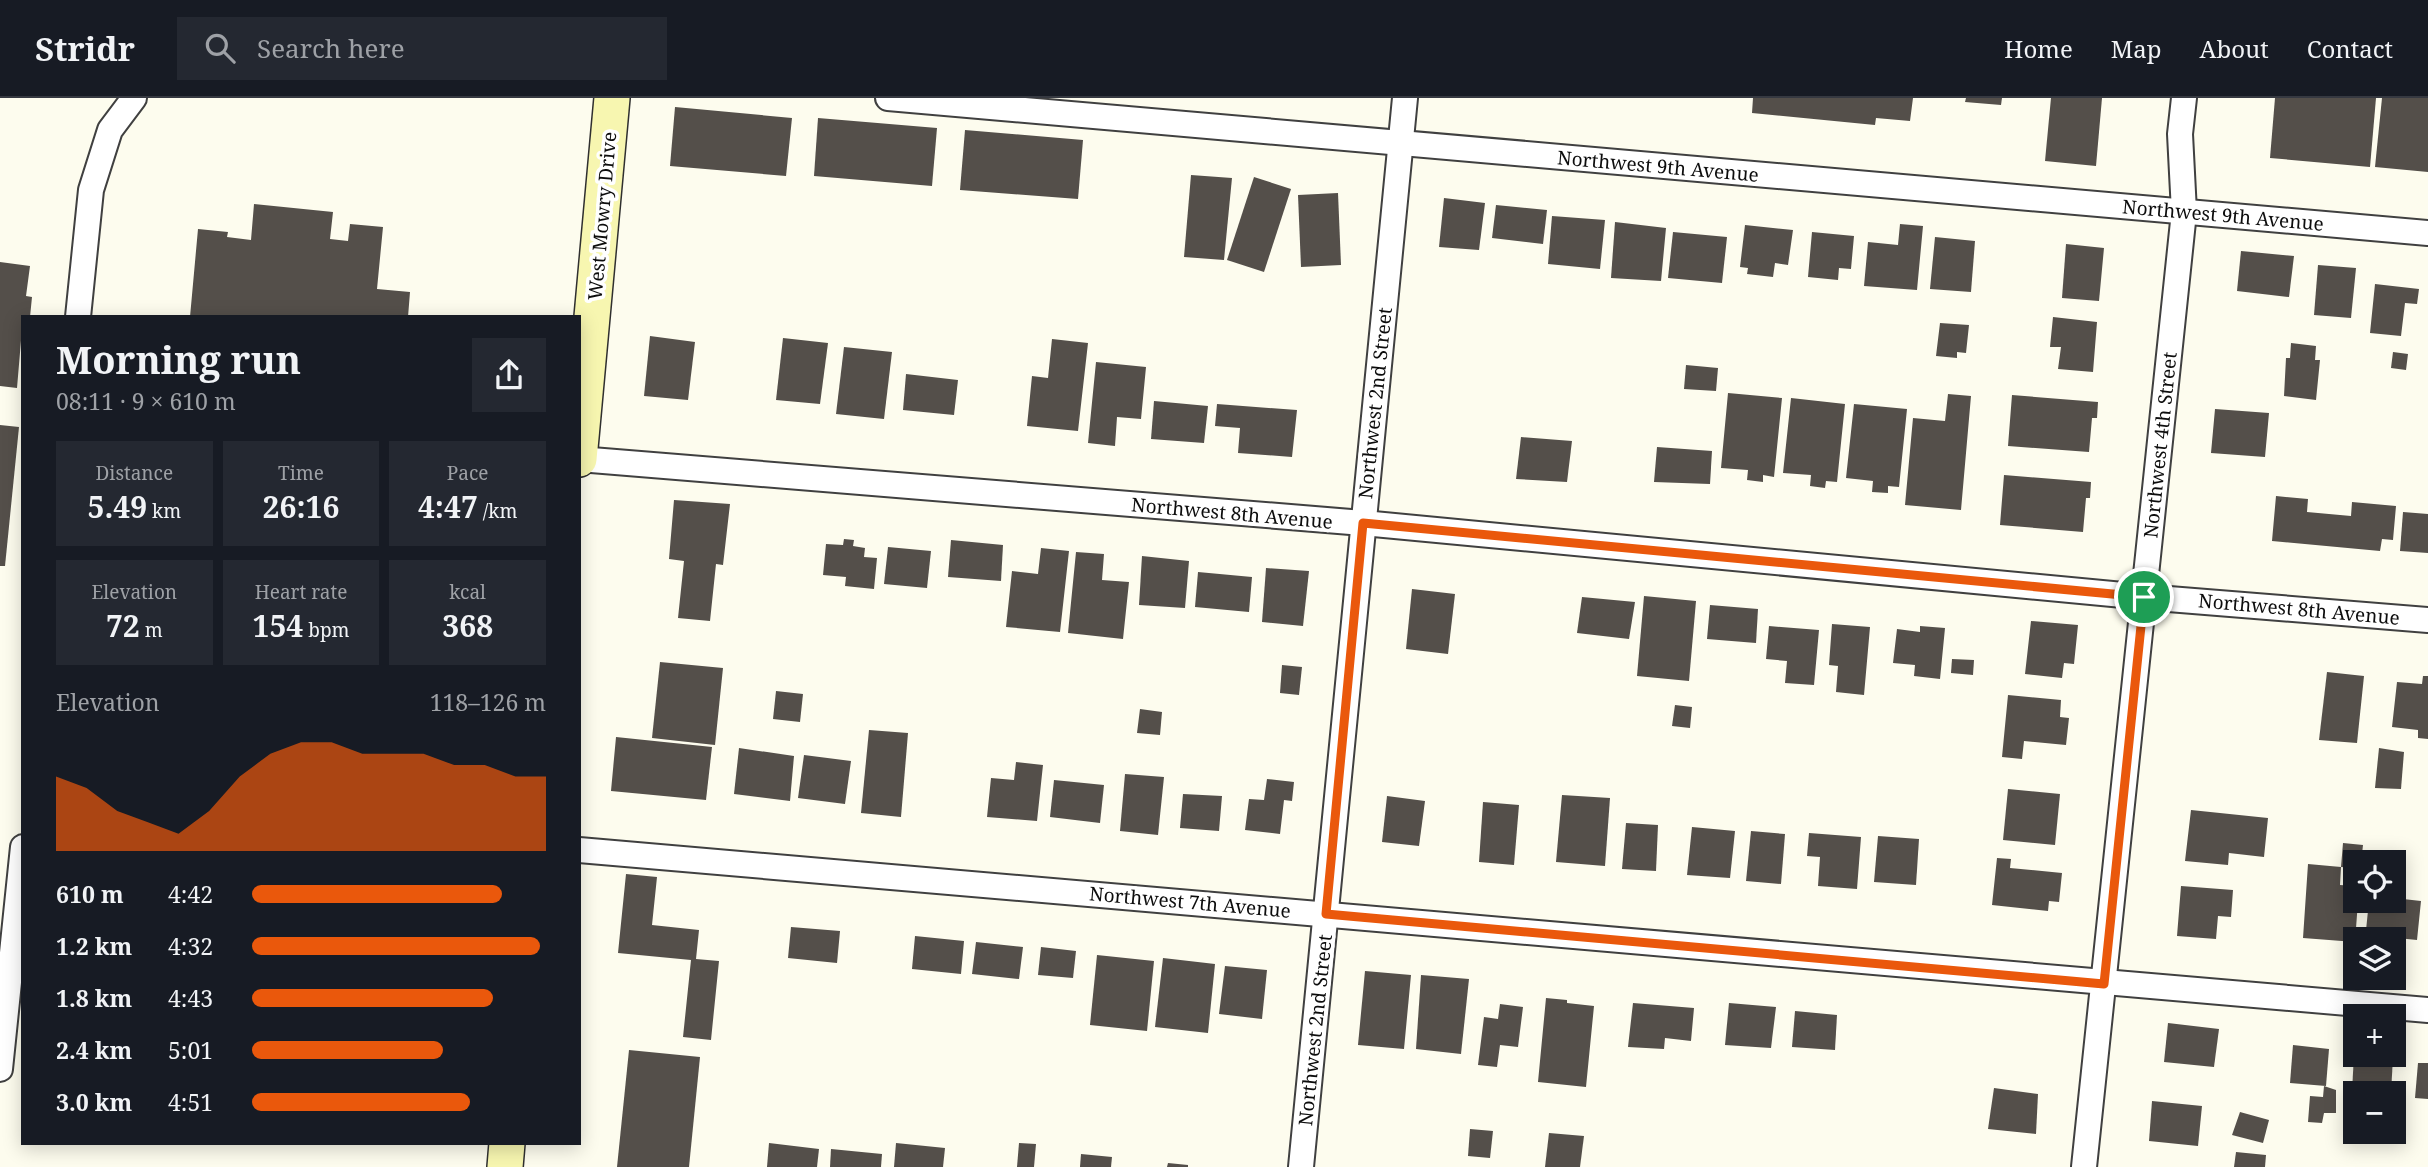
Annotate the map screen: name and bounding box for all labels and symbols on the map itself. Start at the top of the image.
street label: West Mowry Drive [582,131,622,301]
street label: Northwest 9th Avenue [1556,144,1760,188]
street label: Northwest 9th Avenue [2121,193,2325,237]
street label: Northwest 2nd Street [1352,306,1398,500]
street label: Northwest 4th Street [2137,350,2183,539]
street label: Northwest 8th Avenue [1130,491,1334,535]
pin [2114,567,2174,627]
street label: Northwest 8th Avenue [2197,587,2401,631]
street label: Northwest 7th Avenue [1088,880,1292,924]
street label: Northwest 2nd Street [1292,933,1338,1127]

